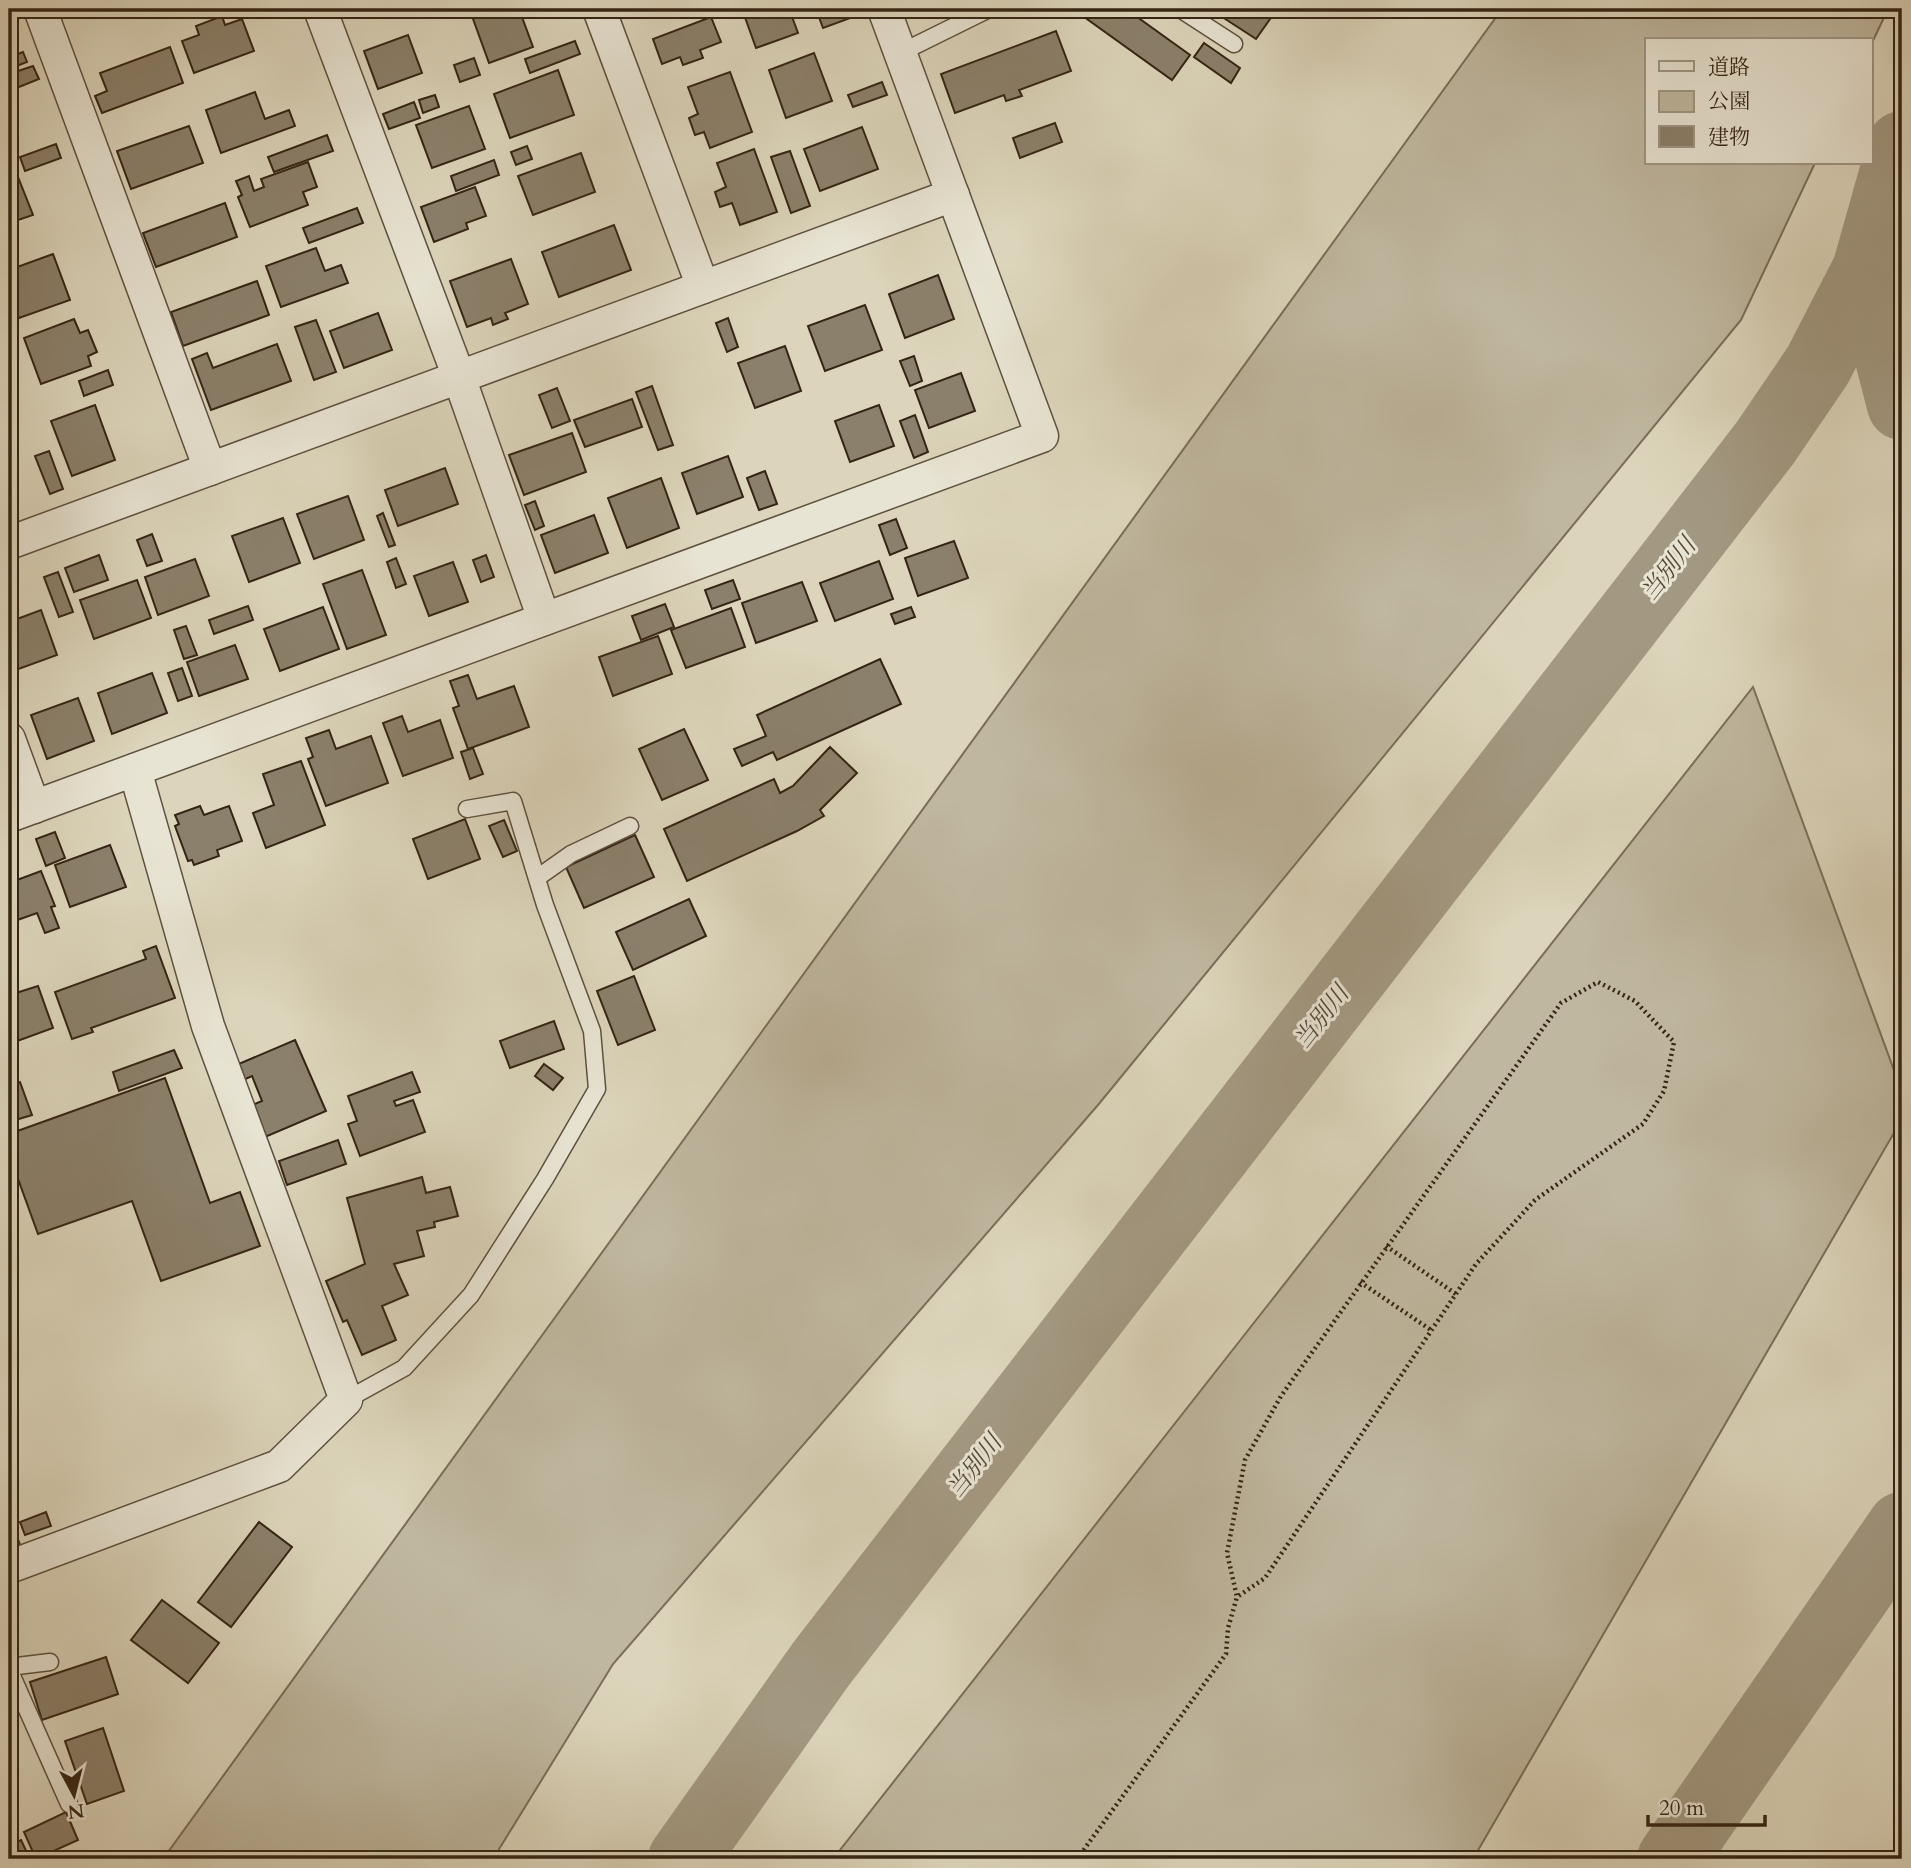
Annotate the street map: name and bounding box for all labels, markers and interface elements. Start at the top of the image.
legend [1645,38,1872,164]
text: 道路 [1708,53,1750,82]
text: 公園 [1708,87,1750,116]
text: 建物 [1708,123,1750,152]
water label: 当別川 [1633,528,1705,608]
water label: 当別川 [1286,976,1358,1056]
water label: 当別川 [939,1425,1011,1505]
north arrow [38,1759,108,1829]
scale bar [1648,1784,1766,1828]
text: 20 m [1659,1794,1704,1823]
text: N [66,1797,86,1825]

